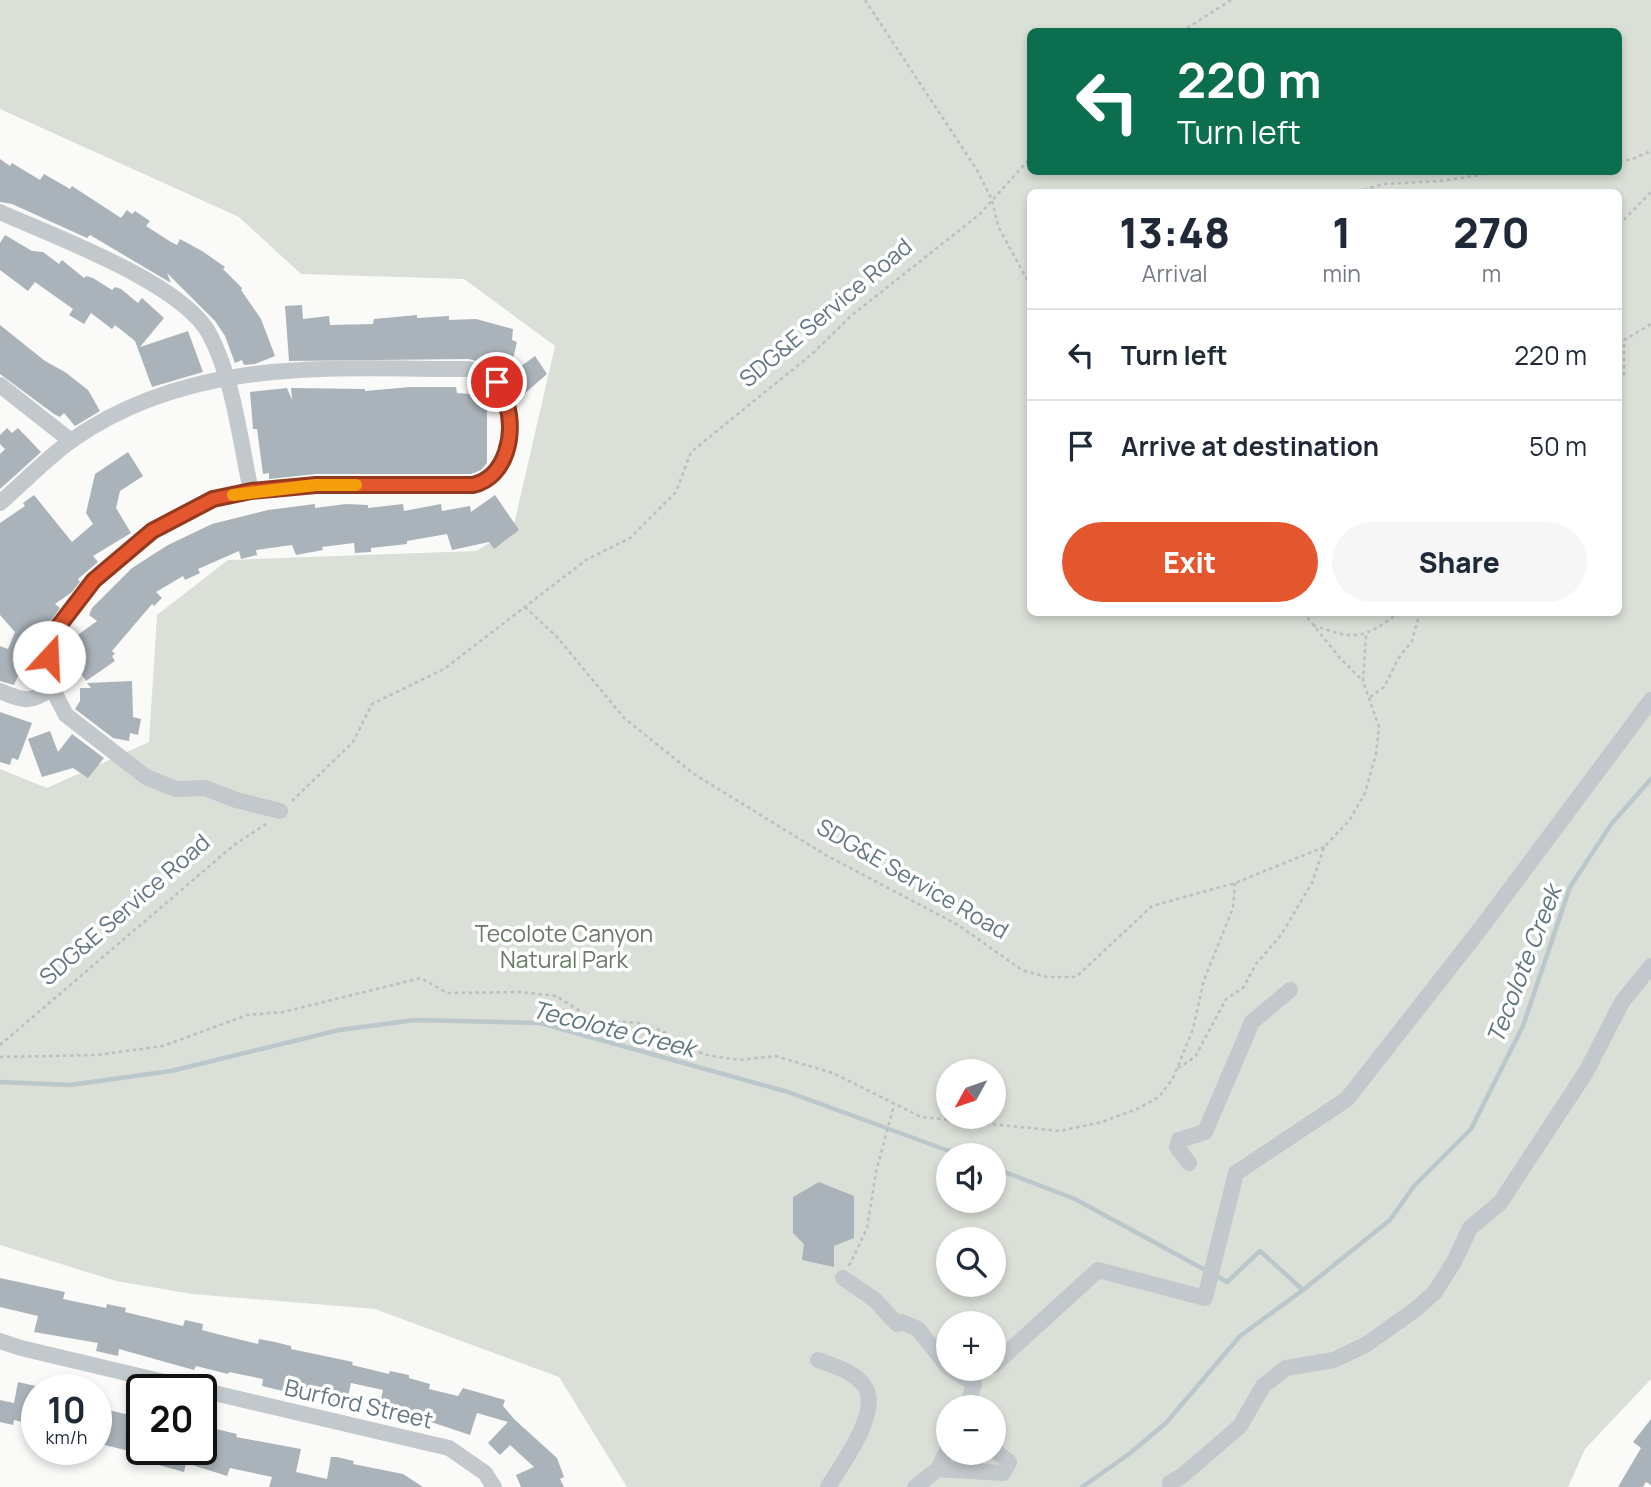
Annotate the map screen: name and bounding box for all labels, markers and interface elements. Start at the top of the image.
text: 220 m [1177,46,1321,113]
icon: left [1062,56,1153,147]
text: Turn left [1177,110,1301,154]
text: 13:48 [1119,203,1230,261]
text: 1 [1332,203,1351,261]
text: 270 [1453,203,1530,261]
street label: SDG&E Service Road [732,230,918,394]
text: Arrival [1142,257,1208,289]
text: min [1322,257,1361,289]
text: m [1482,257,1501,289]
icon: left [1062,336,1100,374]
text: Turn left [1121,337,1228,373]
text: 220 m [1514,337,1587,373]
pin [467,352,527,412]
icon: arrive [478,363,516,401]
icon: arrive [1062,427,1100,465]
text: Arrive at destination [1121,428,1379,464]
text: 50 m [1529,428,1587,464]
button: Exit [1062,522,1318,602]
button: Share [1332,522,1587,602]
position arrow [12,620,86,694]
street label: SDG&E Service Road [811,810,1015,946]
street label: SDG&E Service Road [32,826,216,992]
water label: Tecolote Creek [1478,877,1569,1048]
park label: Tecolote Canyon Natural Park [475,917,653,975]
water label: Tecolote Creek [529,992,702,1065]
north arrow [936,1059,1006,1129]
map controls [936,1059,1006,1465]
button: sound [936,1143,1006,1213]
button: search [936,1227,1006,1297]
button: + [936,1311,1006,1381]
street label: Burford Street [282,1370,436,1436]
speed limit sign: 20 [126,1374,217,1465]
text: 10 [47,1386,86,1434]
button: − [936,1395,1006,1465]
text: km/h [46,1425,87,1449]

